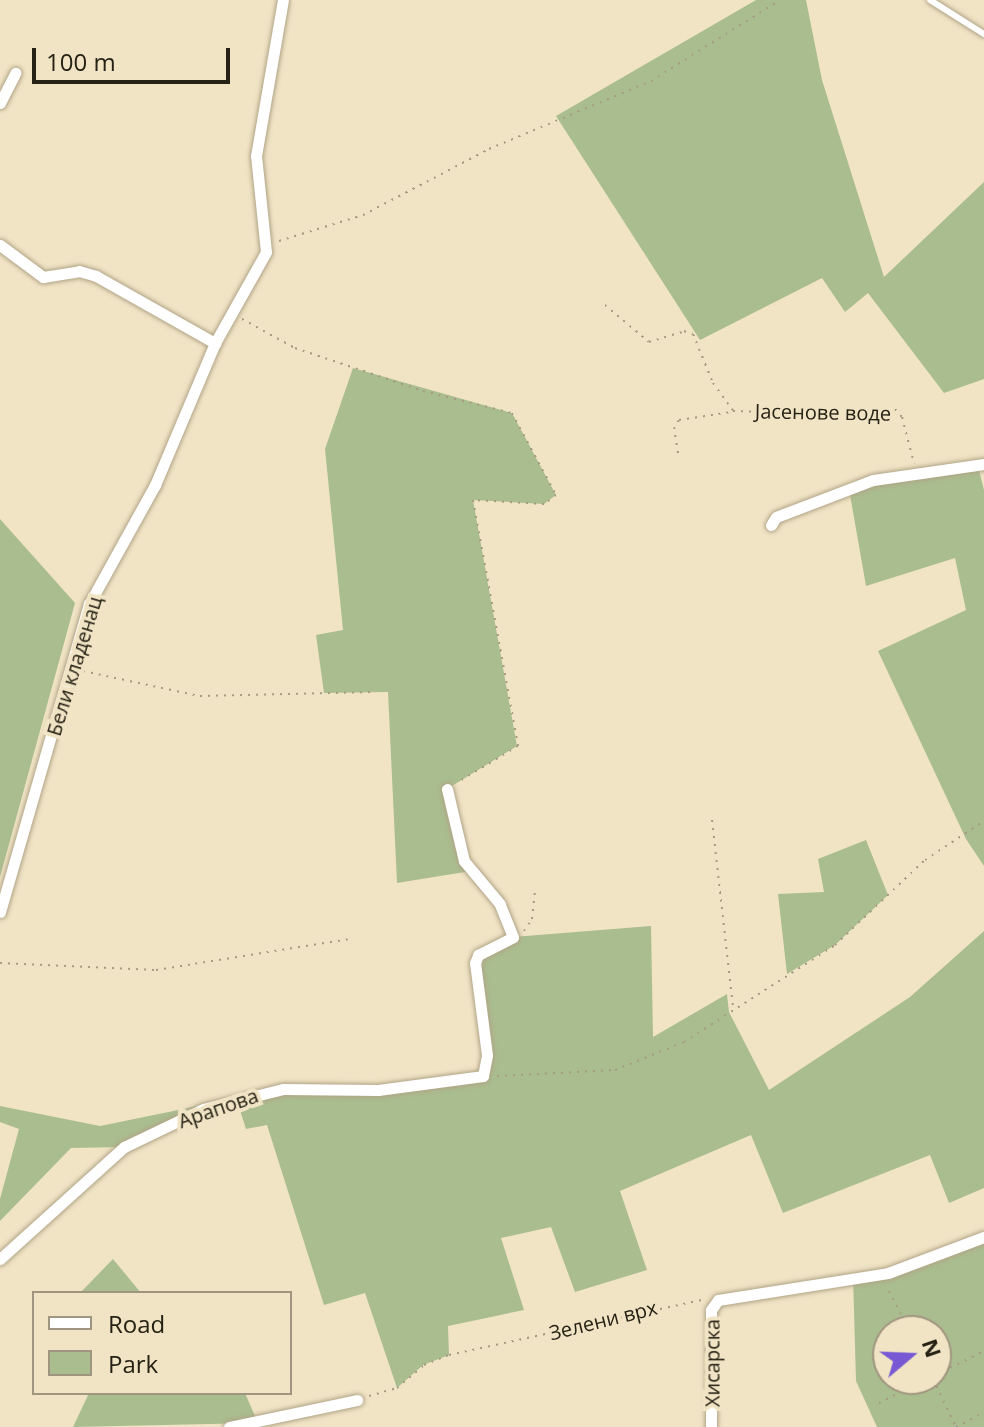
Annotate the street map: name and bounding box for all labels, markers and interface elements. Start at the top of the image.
scale bar [36,32,234,82]
text: 100 m [46,45,116,78]
street label: Јасенове воде [755,399,891,425]
street label: Бели кладенац [41,593,107,739]
street label: Арапова [175,1083,261,1133]
legend [32,1291,292,1395]
street label: Зелени врх [547,1295,659,1345]
text: Road [108,1307,165,1340]
north arrow [872,1315,952,1395]
street label: Хисарска [700,1319,724,1407]
text: N [916,1334,950,1361]
text: Park [108,1347,158,1380]

